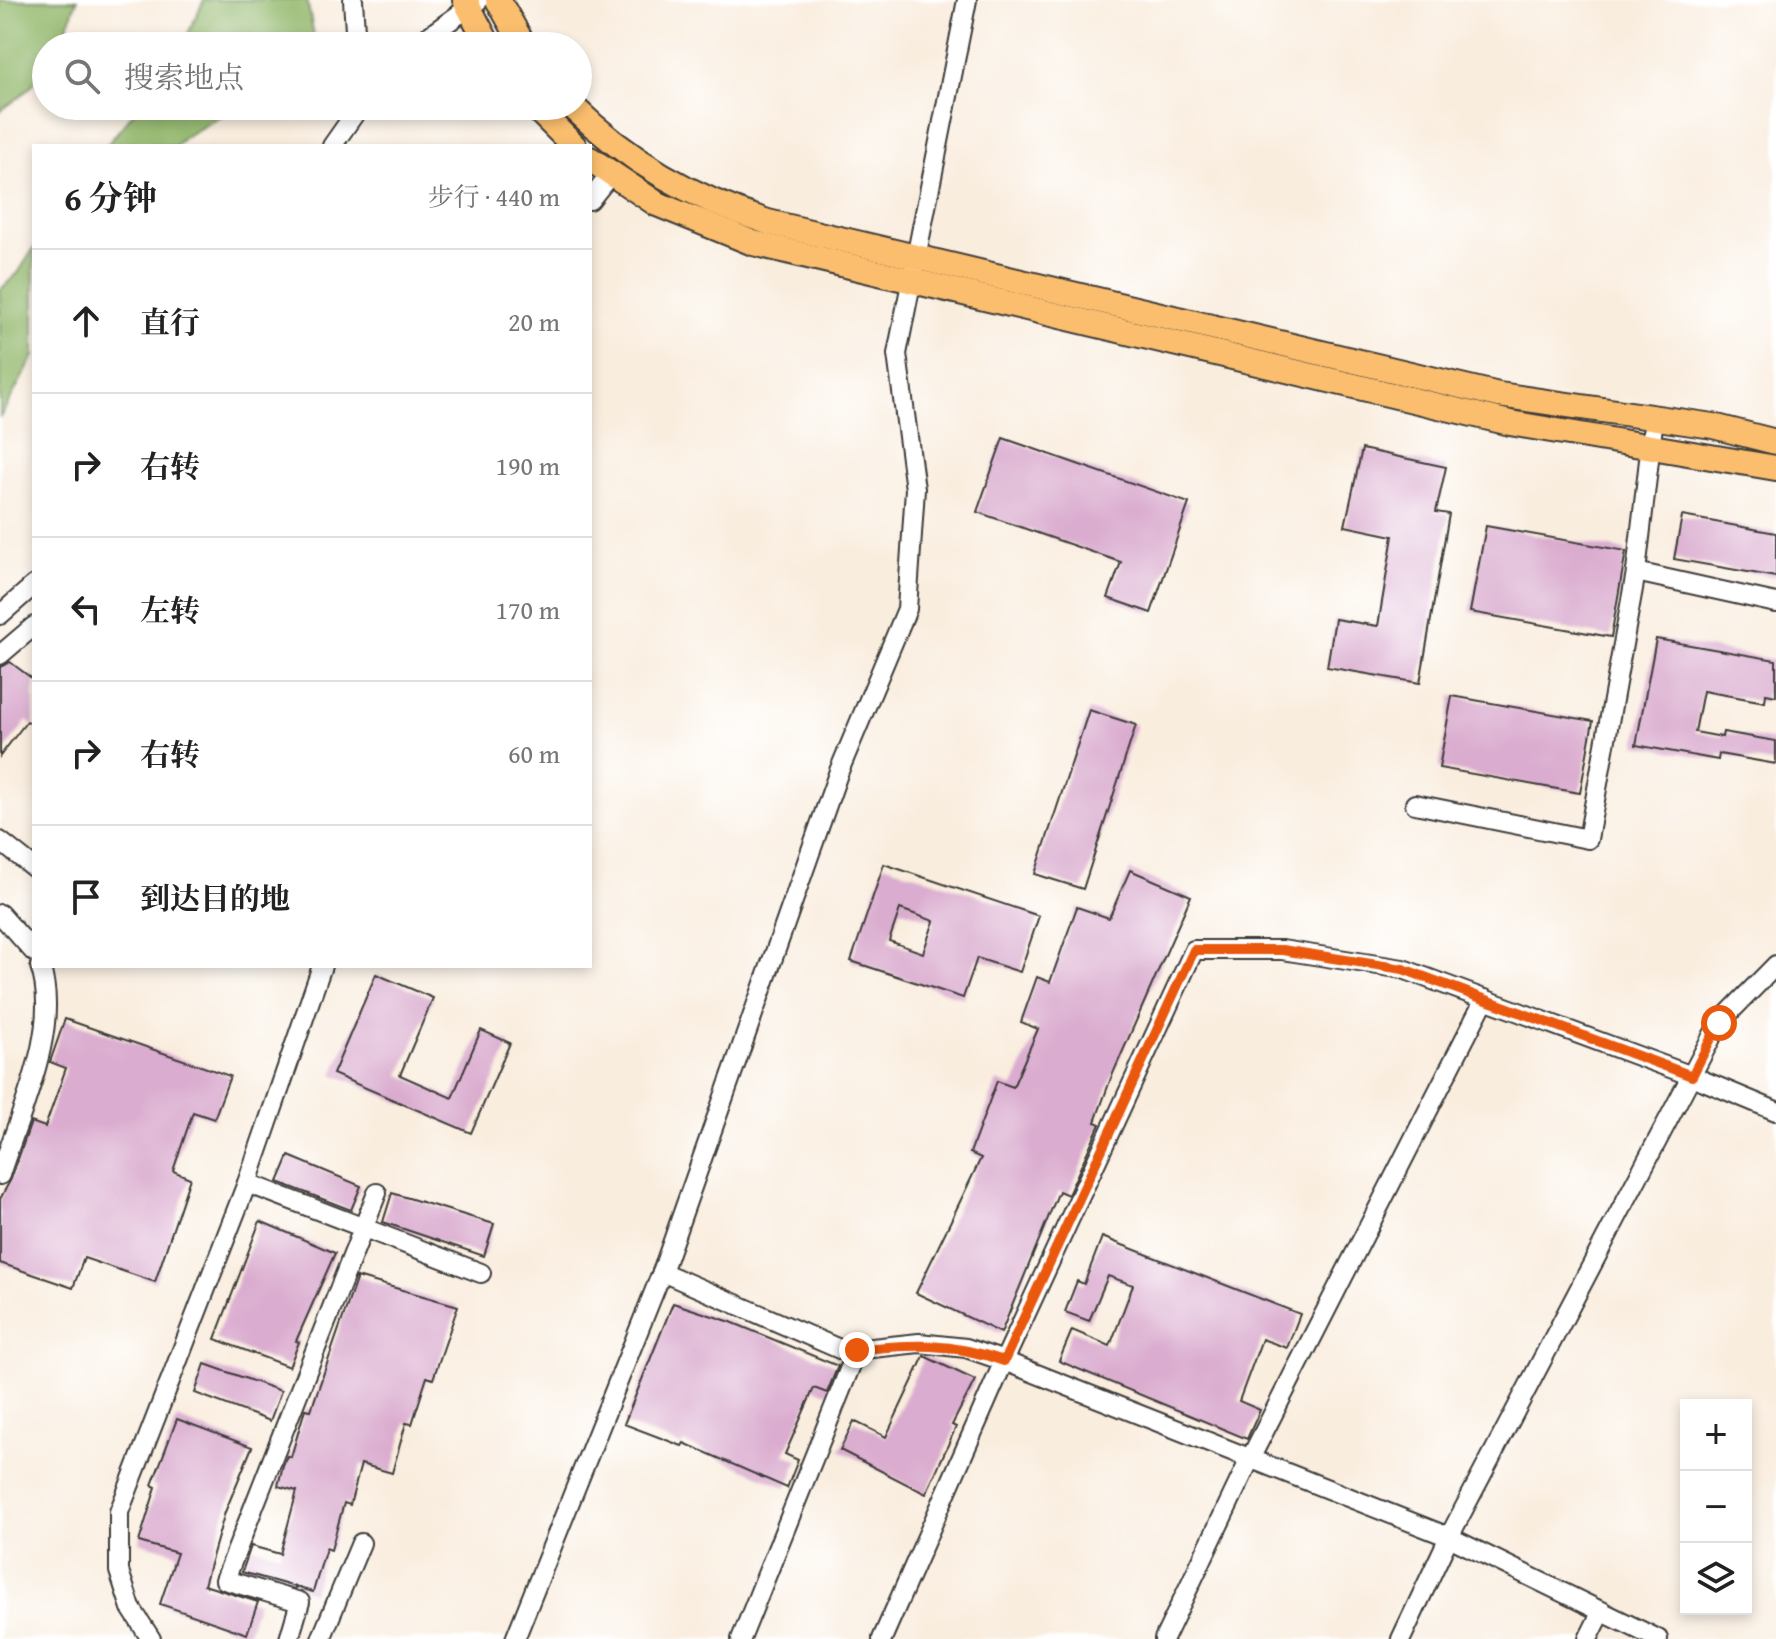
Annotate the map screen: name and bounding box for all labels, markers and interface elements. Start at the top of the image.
search box [32,32,592,120]
icon: search [60,54,104,98]
text: 搜索地点 [124,55,244,99]
text: 6 分钟 [64,173,157,222]
text: 步行 · 440 m [428,177,560,216]
icon: ahead [64,299,108,343]
text: 直行 [140,300,200,344]
text: 20 m [508,302,560,341]
icon: right [64,443,108,487]
text: 右转 [140,444,200,488]
text: 190 m [495,446,560,485]
icon: left [64,587,108,631]
text: 左转 [140,588,200,632]
text: 170 m [495,590,560,629]
icon: right [64,731,108,775]
text: 右转 [140,732,200,776]
text: 60 m [508,734,560,773]
icon: arrive [64,875,108,919]
text: 到达目的地 [140,876,290,920]
route start [1701,1005,1737,1041]
route end [839,1332,875,1368]
map controls [1680,1399,1752,1615]
button: + [1680,1399,1752,1471]
button: − [1680,1471,1752,1543]
button: layers [1680,1543,1752,1615]

